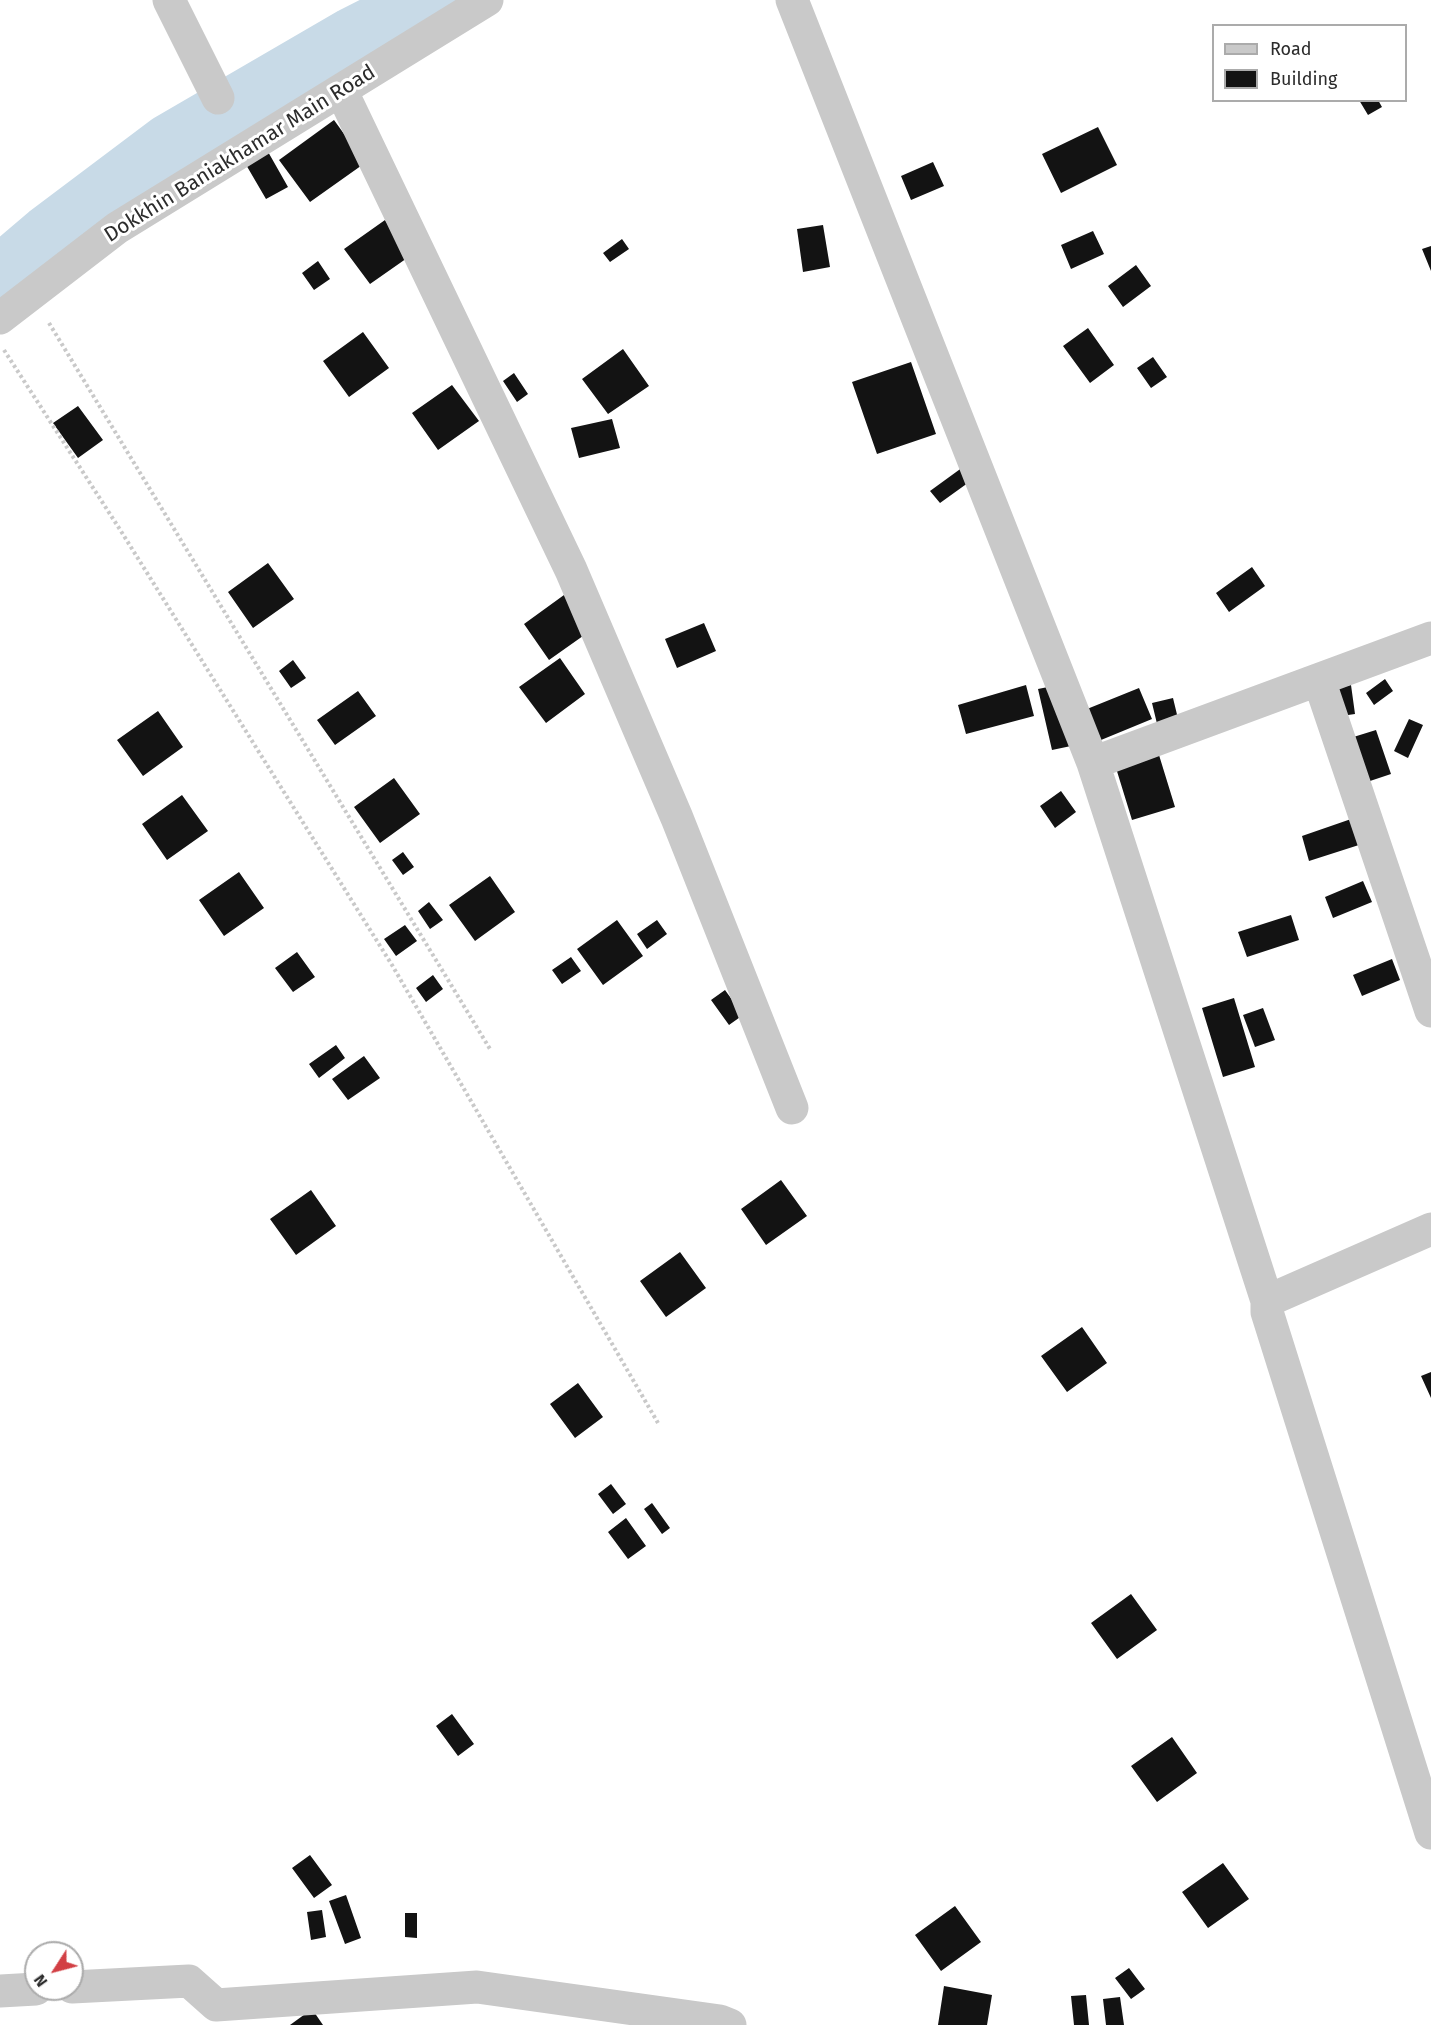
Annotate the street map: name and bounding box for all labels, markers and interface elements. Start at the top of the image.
legend [1212,24,1407,102]
text: Road [1270,38,1312,60]
street label: Dokkhin Baniakhamar Main Road [100,60,380,248]
text: Building [1270,68,1337,90]
north arrow [24,1941,84,2001]
text: N [30,1971,51,1991]

